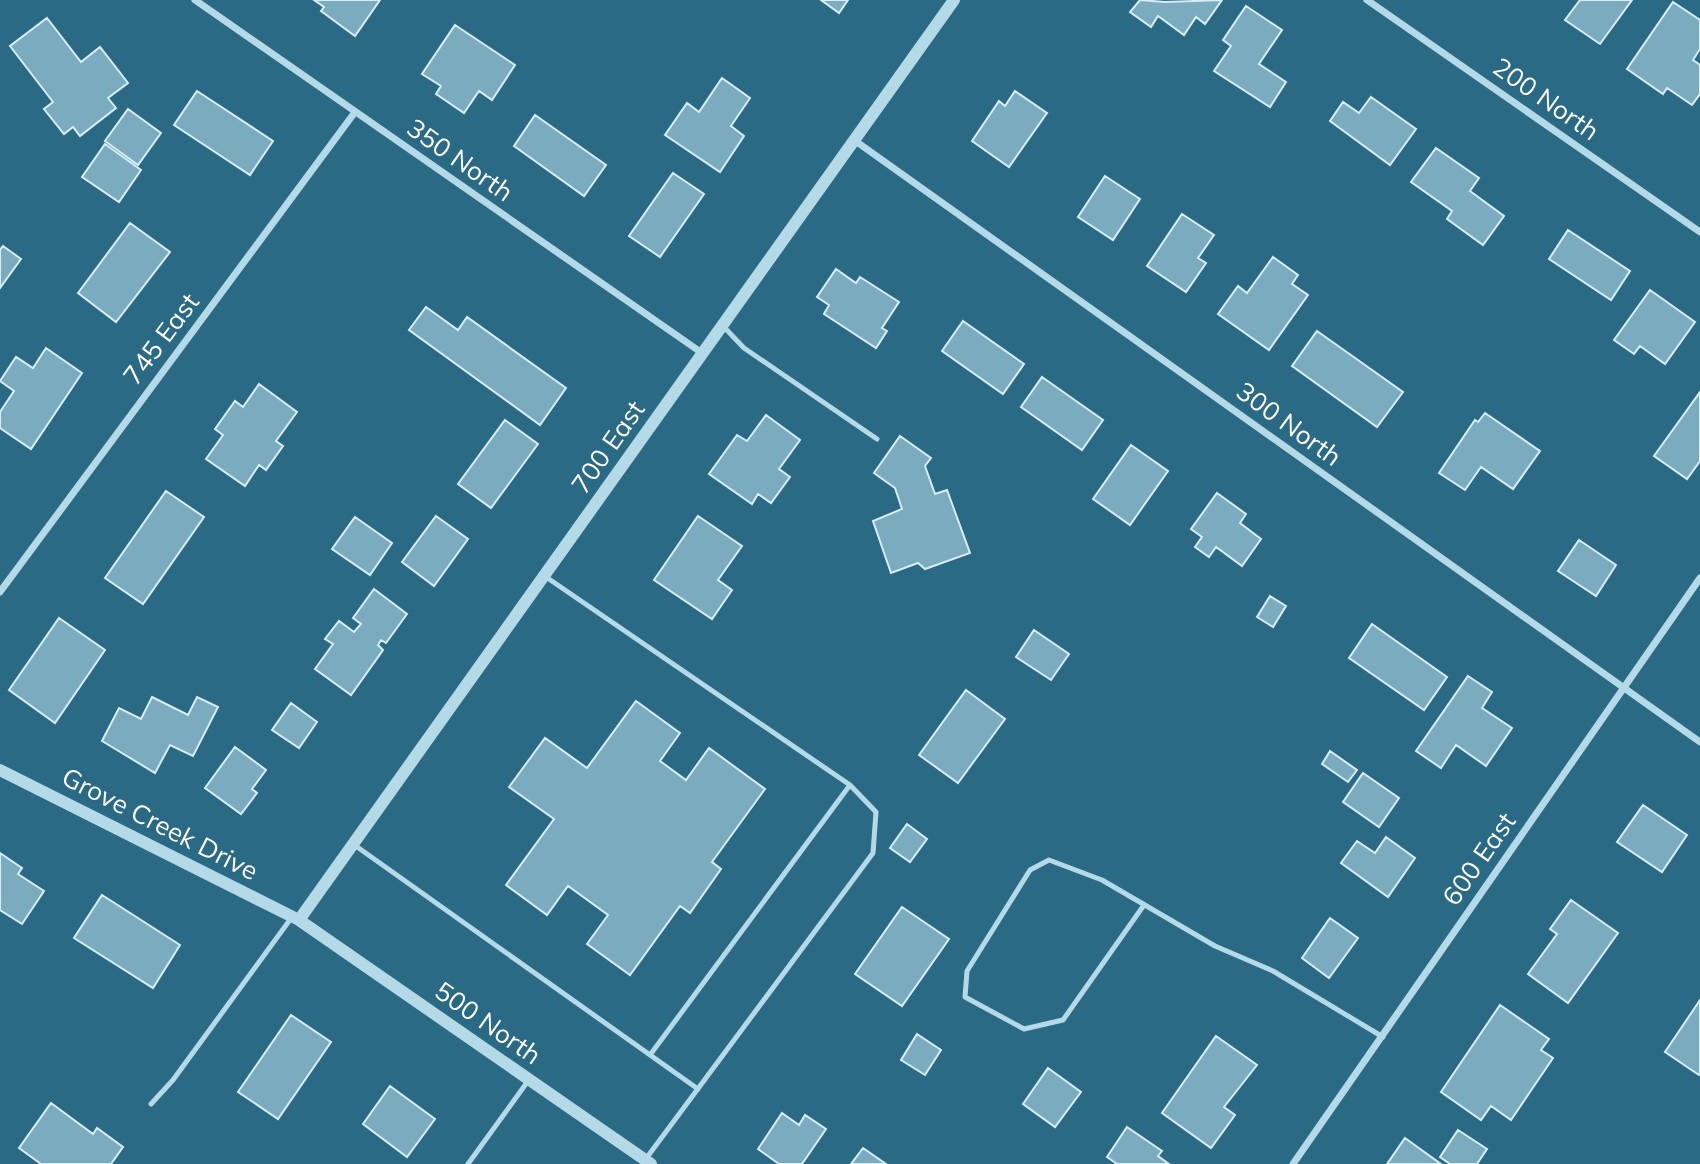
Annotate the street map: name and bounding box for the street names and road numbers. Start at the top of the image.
street label: 200 North [1487,50,1606,147]
street label: 350 North [401,111,520,208]
street label: 745 East [115,286,206,391]
street label: 300 North [1230,374,1348,473]
street label: 700 East [564,394,652,500]
street label: Grove Creek Drive [57,760,264,887]
street label: 600 East [1435,806,1523,912]
street label: 500 North [429,974,548,1071]

